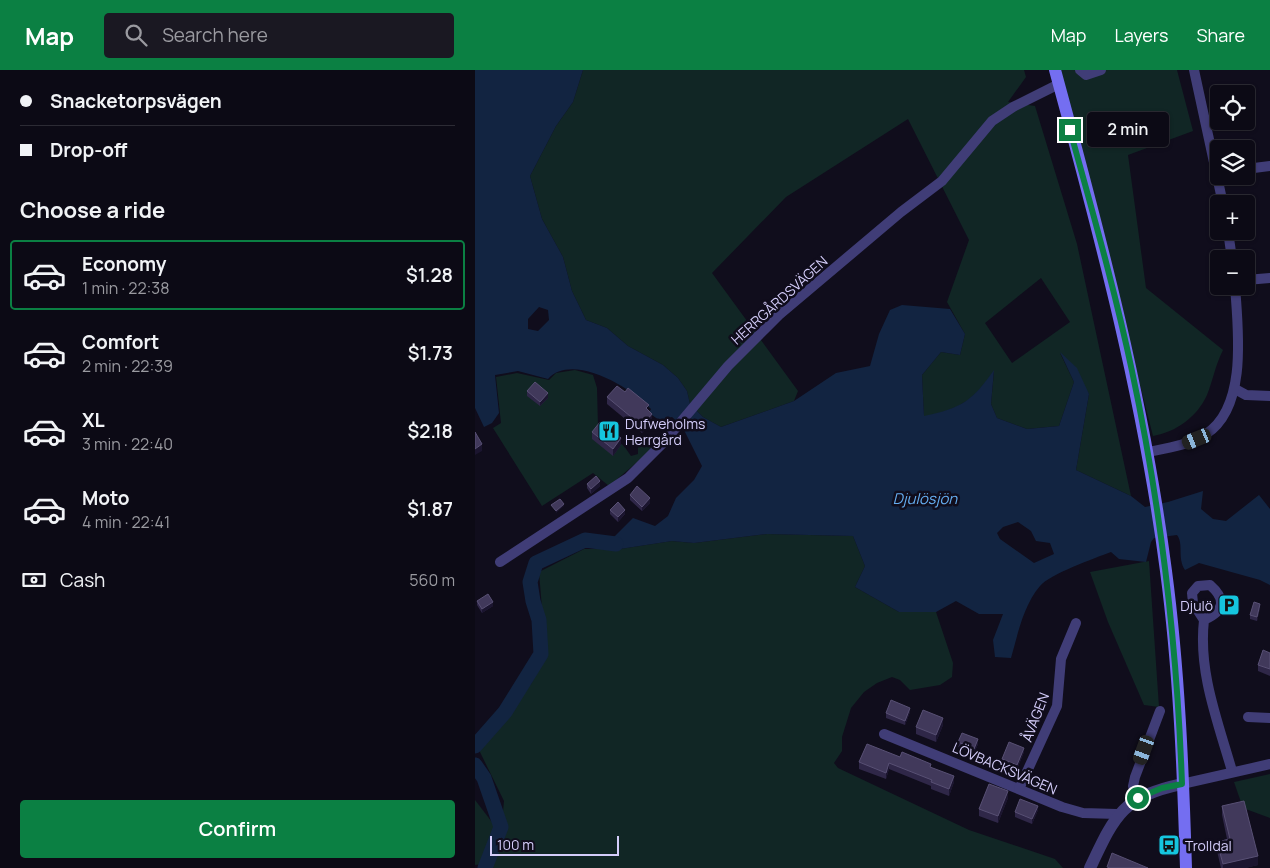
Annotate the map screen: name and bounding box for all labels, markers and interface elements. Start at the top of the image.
search box [104,13,454,58]
text: Map [25,19,74,52]
icon: search [122,21,150,49]
text: Search here [162,22,268,48]
text: Map [1051,23,1086,47]
text: Layers [1114,23,1168,47]
text: Share [1196,23,1245,47]
map controls [1210,85,1255,295]
button: locate [1210,85,1255,130]
text: Snacketorpsvägen [50,88,222,114]
callout: 2 min [1087,112,1170,148]
text: 2 min [1108,118,1148,140]
route end [1059,119,1081,141]
text: Drop-off [50,137,127,163]
button: layers [1210,140,1255,185]
text: Choose a ride [20,195,165,225]
button: + [1210,195,1255,240]
button: − [1210,250,1255,295]
text: Economy [82,251,166,277]
street label: HERRGÅRDSVÄGEN [727,252,831,348]
icon: car [22,253,67,298]
text: $1.28 [406,262,453,288]
text: 1 min · 22:38 [82,277,169,299]
text: Comfort [82,329,159,355]
icon: car [22,331,67,376]
text: $1.73 [408,340,453,366]
text: 2 min · 22:39 [82,355,173,377]
text: XL [82,407,105,433]
icon: car [22,409,67,454]
place label: Dufweholms Herrgård [625,414,705,449]
text: $2.18 [408,418,453,444]
restaurant icon: Dufweholms Herrgård [597,419,621,443]
car [1180,426,1213,452]
text: 3 min · 22:40 [82,433,173,455]
text: Moto [82,485,129,511]
icon: car [22,487,67,532]
water label: Djulösjön [893,488,958,509]
text: $1.87 [407,496,453,522]
text: 4 min · 22:41 [82,511,170,533]
icon: cash [20,566,48,594]
text: Cash [60,567,105,593]
text: 560 m [409,569,455,591]
parking icon: Djulö [1217,593,1241,617]
place label: Djulö [1180,596,1213,615]
street label: ÅVÄGEN [1017,690,1053,744]
car [1131,733,1156,767]
street label: LÖVBACKSVÄGEN [950,737,1060,799]
route start [1127,787,1149,809]
button: Confirm [20,800,455,858]
scale bar [490,833,619,856]
bus stop icon: Trolldal [1157,833,1181,857]
text: 100 m [497,835,534,854]
place label: Trolldal [1185,836,1232,855]

